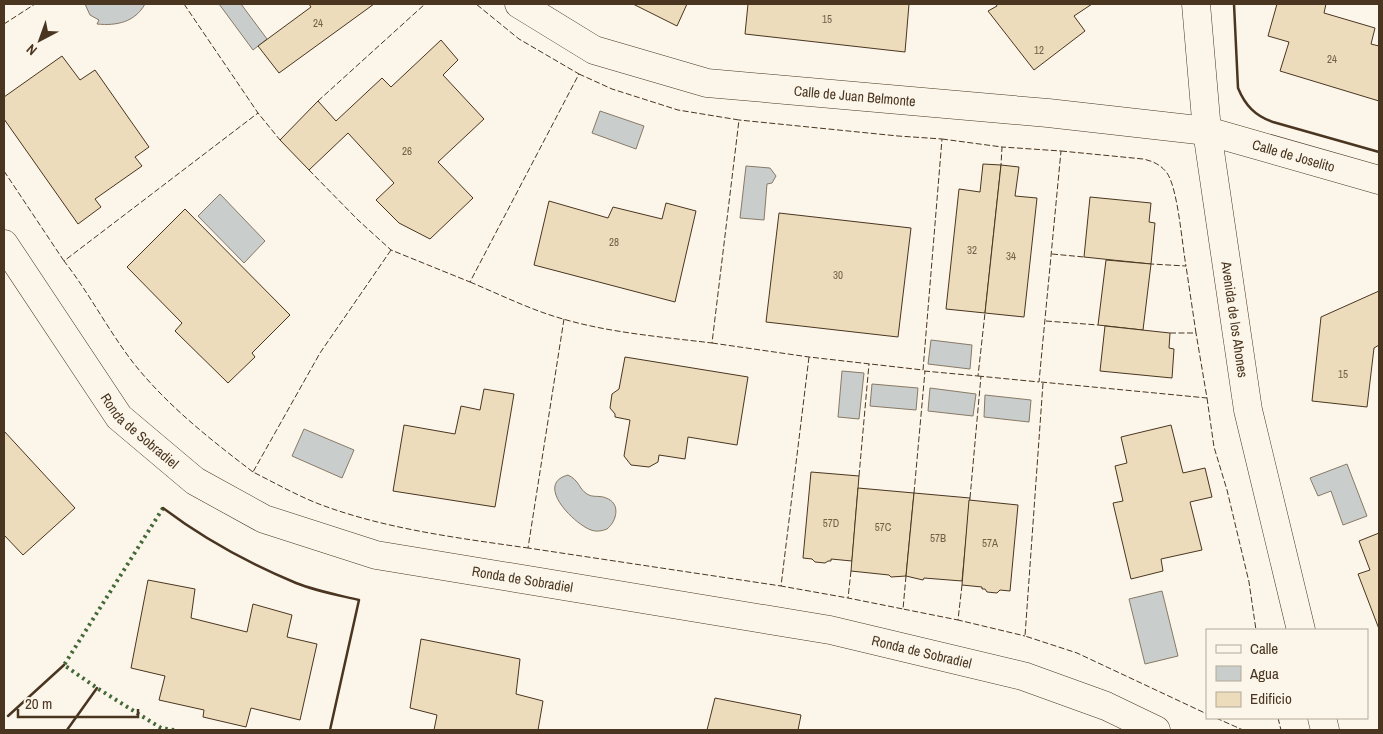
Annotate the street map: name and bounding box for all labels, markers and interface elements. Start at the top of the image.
house number: 15 [822,12,832,26]
north arrow [15,15,65,65]
house number: 24 [313,16,323,30]
text: N [22,40,41,59]
house number: 12 [1034,43,1044,57]
house number: 24 [1327,52,1337,66]
street label: Calle de Juan Belmonte [793,82,916,110]
street label: Calle de Joselito [1250,135,1337,176]
house number: 26 [402,144,412,158]
house number: 28 [609,235,619,249]
house number: 32 [967,243,977,257]
house number: 34 [1006,249,1016,263]
street label: Avenida de los Ahones [1217,259,1252,379]
house number: 30 [833,268,843,282]
house number: 15 [1338,367,1348,381]
street label: Ronda de Sobradiel [97,390,182,472]
house number: 57D [823,516,839,530]
house number: 57C [875,520,892,534]
house number: 57B [930,531,946,545]
house number: 57A [982,536,999,550]
street label: Ronda de Sobradiel [471,562,574,596]
legend [1206,629,1368,719]
street label: Ronda de Sobradiel [870,631,974,672]
text: Calle [1250,638,1278,659]
text: Agua [1249,663,1279,684]
scale bar [18,686,138,718]
text: Edificio [1250,688,1292,709]
text: 20 m [25,693,52,714]

